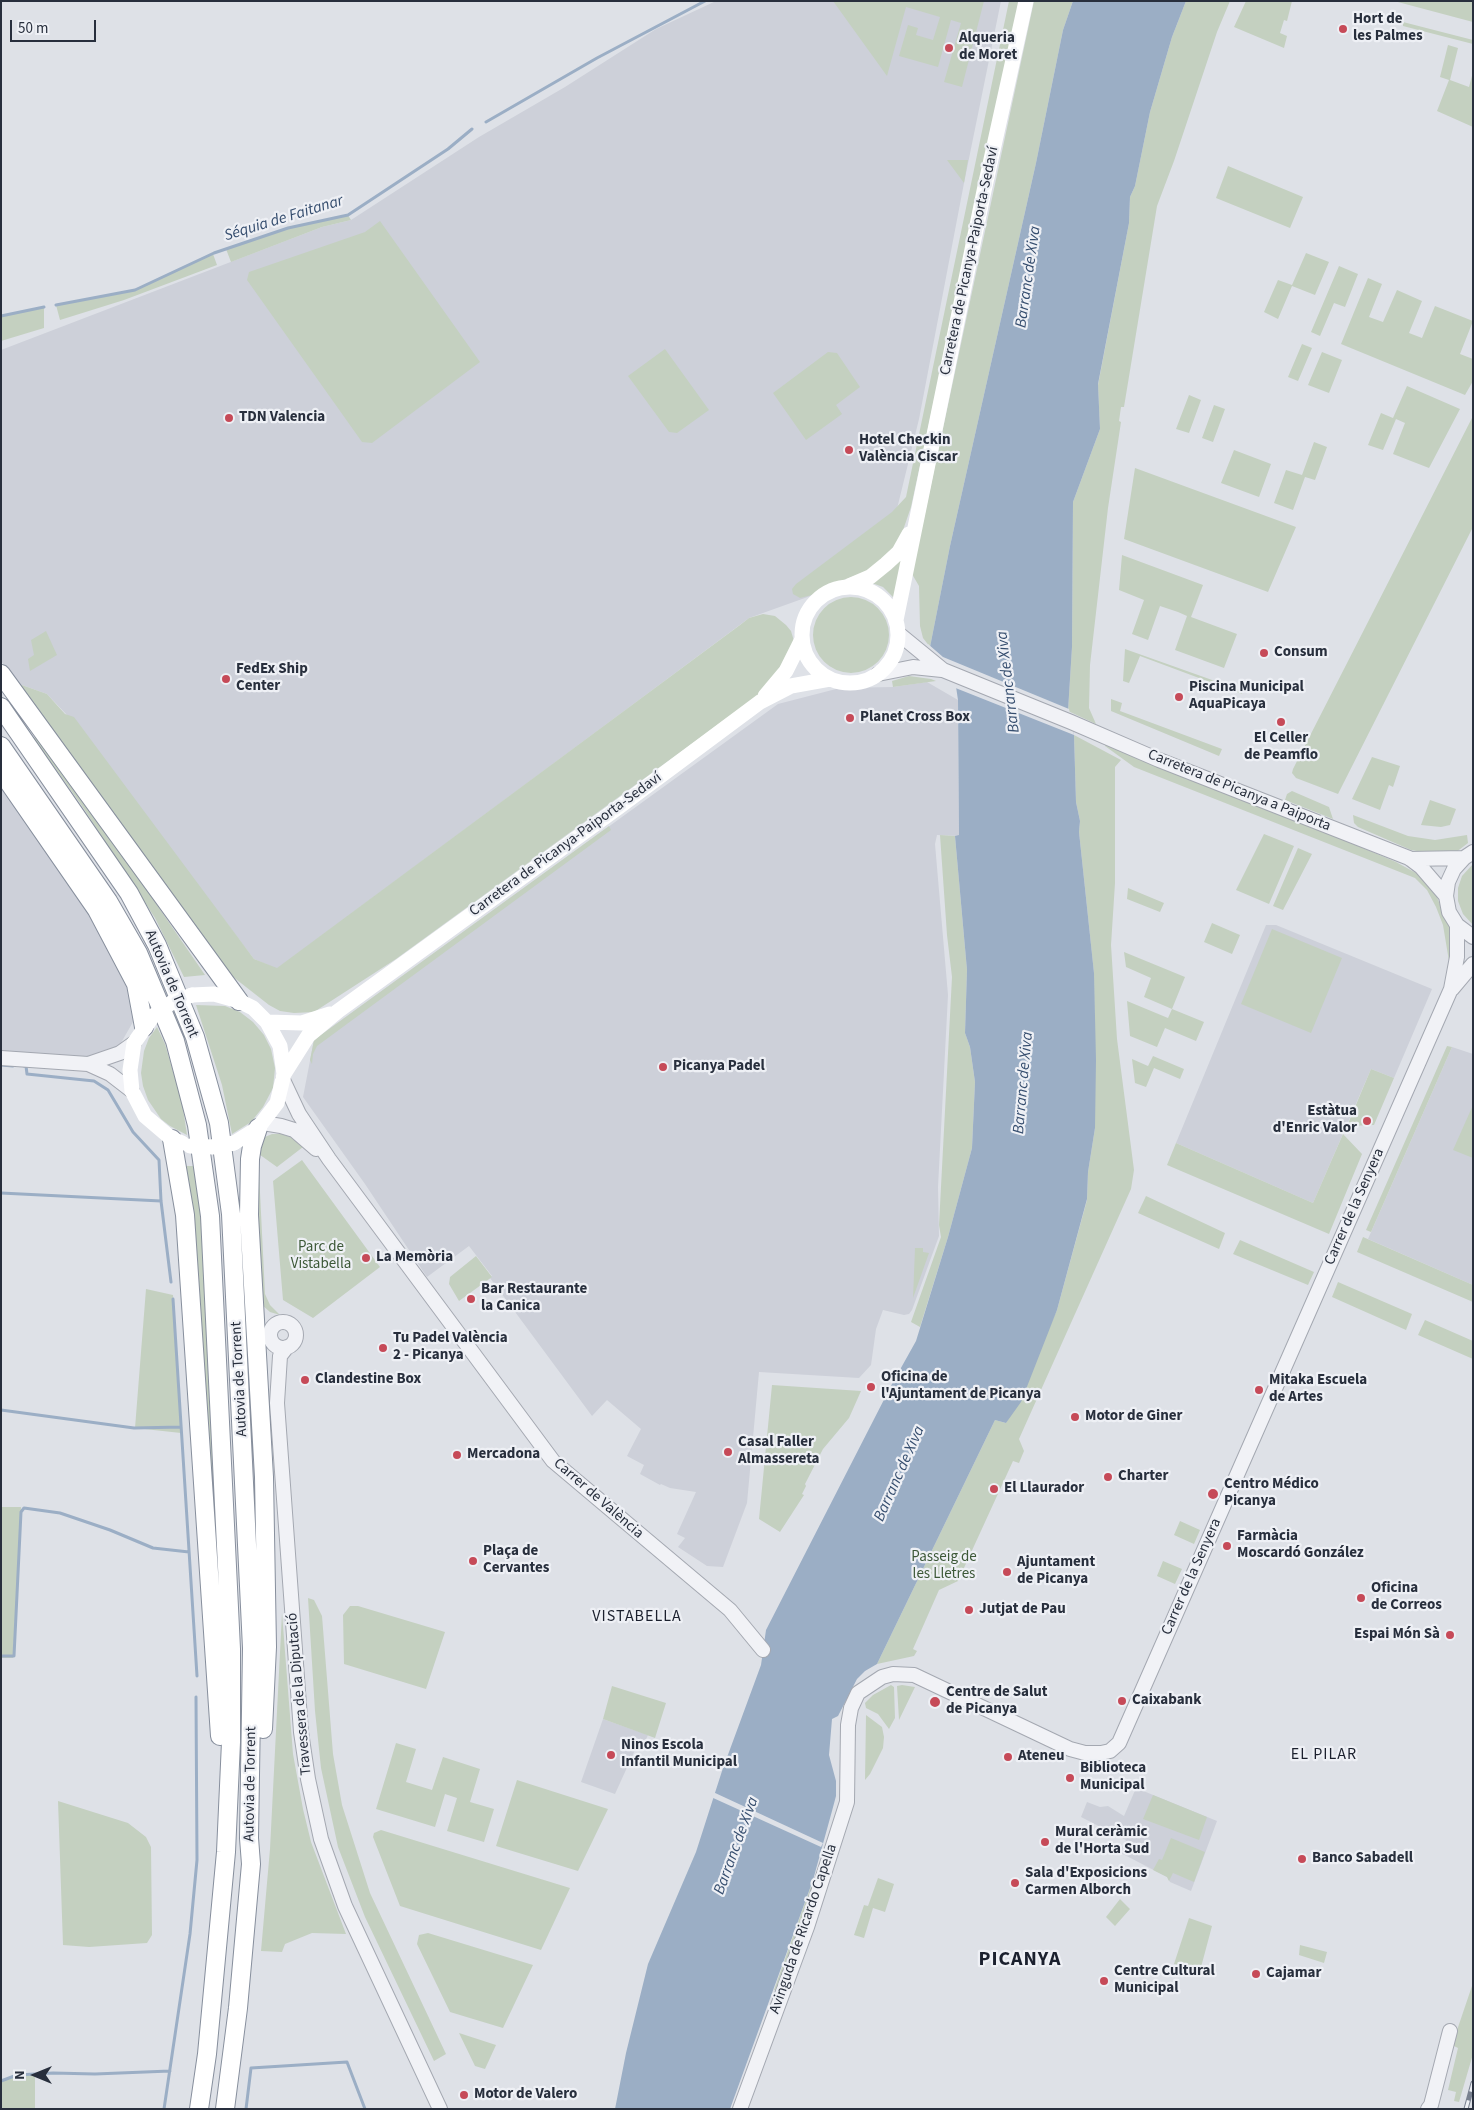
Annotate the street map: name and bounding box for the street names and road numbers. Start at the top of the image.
street label: Carretera de Picanya-Paiporta-Sedaví [937,145,1003,377]
street label: Carretera de Picanya a Paiporta [1145,746,1333,836]
street label: Carretera de Picanya-Paiporta-Sedaví [466,769,666,921]
street label: Autovia de Torrent [140,927,202,1041]
street label: Carrer de la Senyera [1321,1146,1389,1268]
street label: Autovia de Torrent [228,1321,252,1437]
street label: Carrer de València [549,1455,647,1543]
street label: Carrer de la Senyera [1158,1516,1226,1638]
street label: Travessera de la Diputació [284,1612,316,1776]
street label: Autovia de Torrent [241,1726,261,1842]
street label: Avinguda de Ricardo Capella [766,1842,842,2016]

